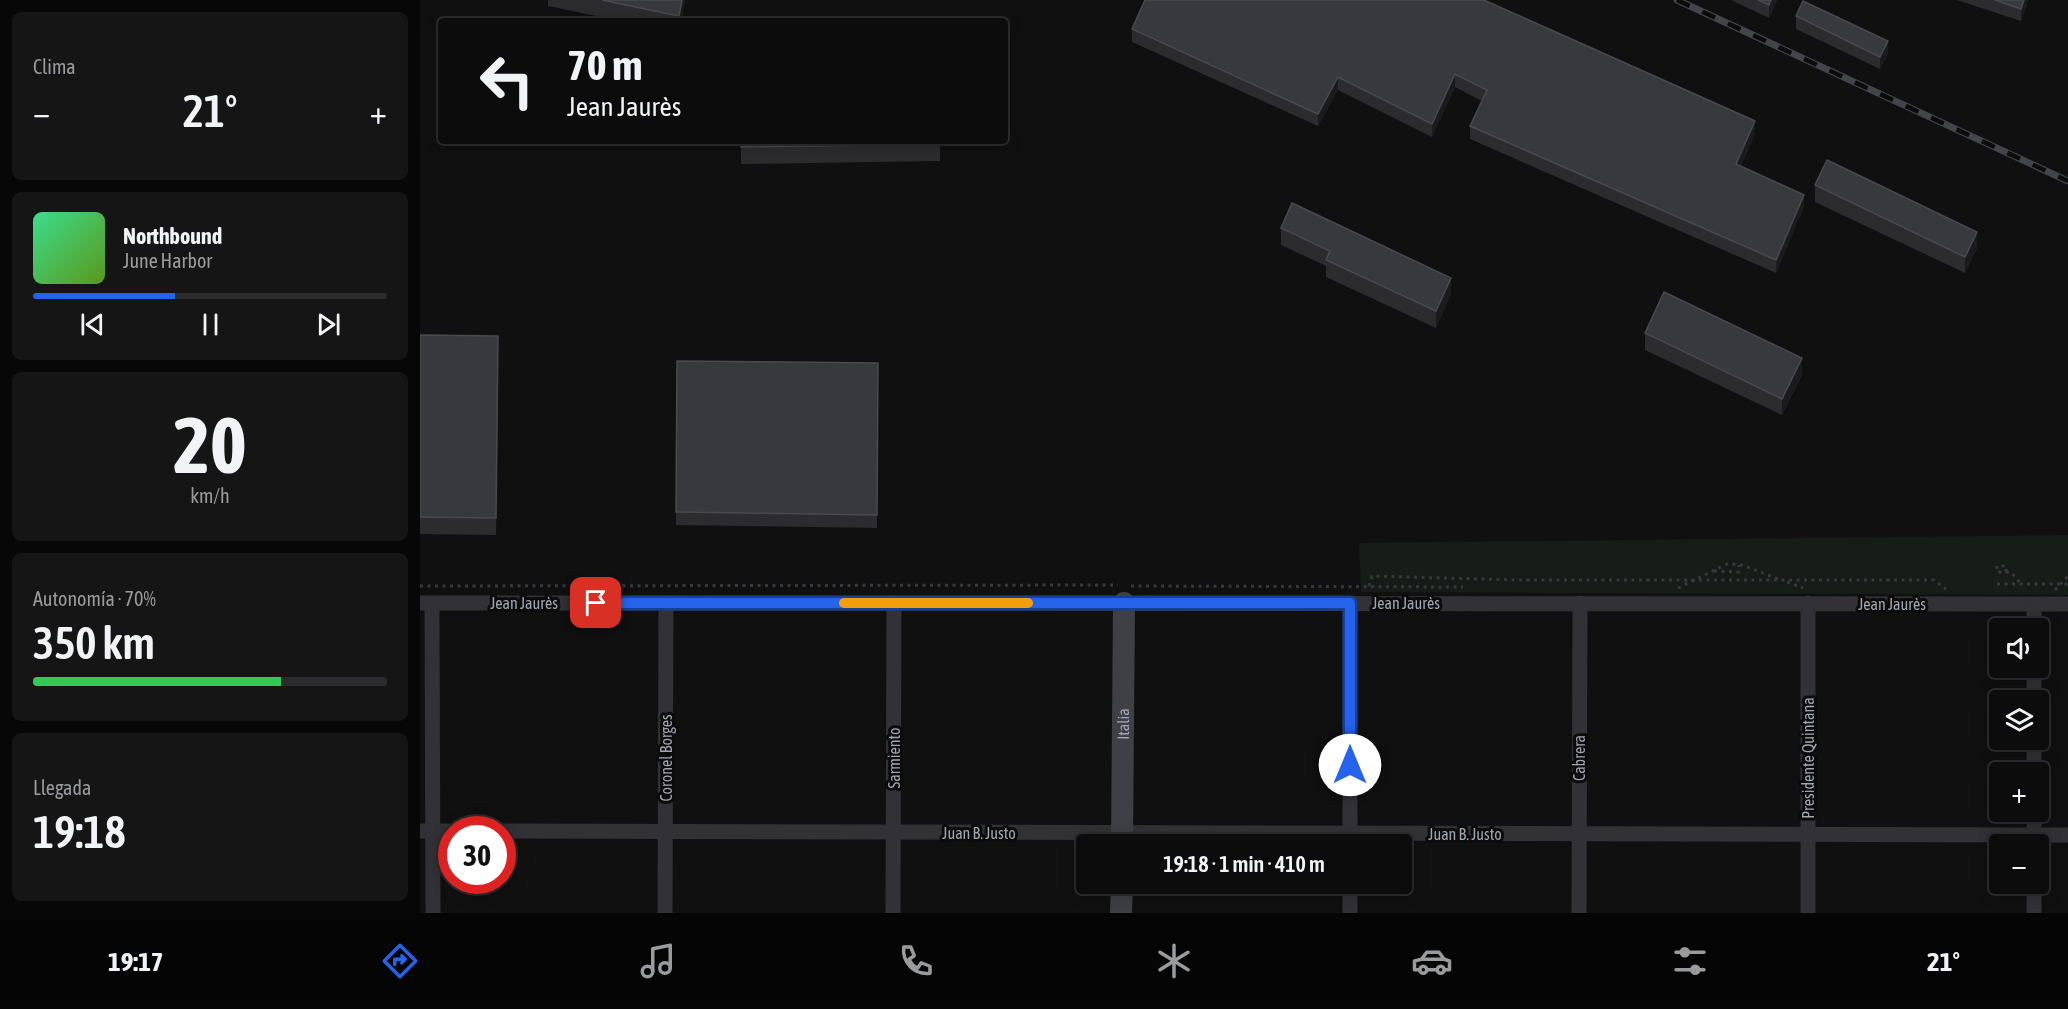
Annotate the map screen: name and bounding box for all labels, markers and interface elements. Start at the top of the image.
text: 70 m [567,41,642,89]
icon: left [468,42,546,120]
text: Clima [33,55,76,78]
text: 21° [183,85,237,137]
text: Jean Jaurès [567,91,681,122]
text: − [33,93,50,131]
text: + [370,93,387,131]
text: Northbound [123,223,222,249]
text: June Harbor [123,249,212,272]
icon: previous [76,308,109,341]
icon: pause [194,308,227,341]
icon: next [312,308,345,341]
text: 20 [173,400,247,490]
text: km/h [190,484,230,507]
pin [570,577,621,628]
icon: arrive [579,586,612,619]
text: Autonomía · 70% [33,587,156,610]
street label: Jean Jaurès [490,594,558,612]
street label: Jean Jaurès [1372,594,1440,612]
street label: Jean Jaurès [1858,595,1926,613]
text: 350 km [33,617,155,669]
map controls [1989,618,2049,894]
button: sound [1989,618,2049,678]
button: layers [1989,690,2049,750]
street label: Presidente Quintana [1799,697,1817,819]
street label: Italia [1114,708,1132,740]
street label: Coronel Borges [657,714,676,802]
street label: Sarmiento [885,727,903,789]
position arrow [1318,733,1382,797]
street label: Cabrera [1570,735,1588,781]
button: + [1989,762,2049,822]
text: Llegada [33,776,91,799]
text: 19:18 [33,806,126,858]
speed limit sign: 30 [438,816,516,894]
street label: Juan B. Justo [942,824,1016,842]
street label: Juan B. Justo [1428,825,1502,843]
button: − [1989,834,2049,894]
text: 19:18 · 1 min · 410 m [1163,851,1325,877]
icon: directions [379,940,421,982]
icon: music [637,940,679,982]
icon: phone [895,940,937,982]
icon: climate [1153,940,1195,982]
icon: car [1411,940,1453,982]
icon: filters [1669,940,1711,982]
text: 19:17 [108,946,164,977]
text: 21° [1927,946,1960,977]

